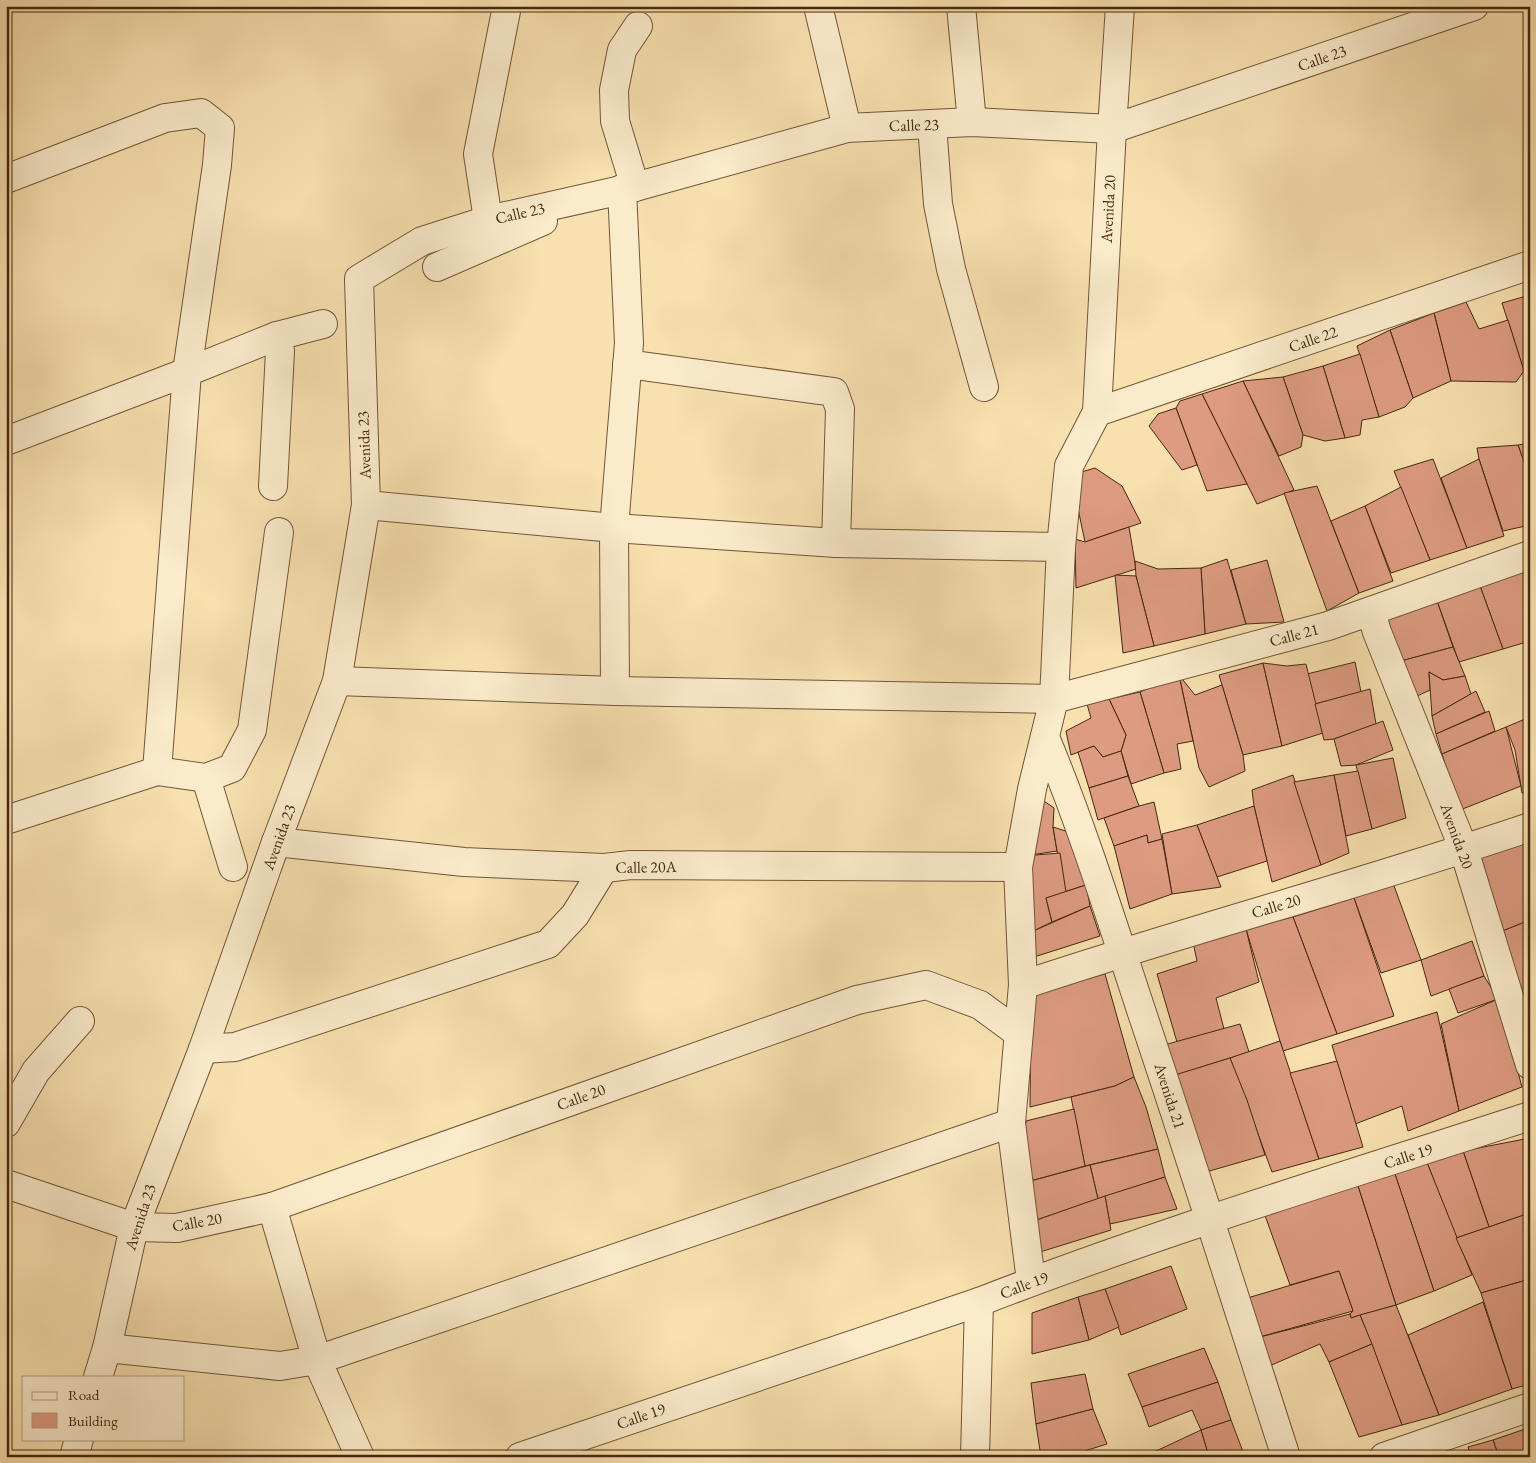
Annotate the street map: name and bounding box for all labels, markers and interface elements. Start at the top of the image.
street label: Calle 23 [1295,40,1349,76]
street label: Calle 23 [889,114,940,136]
street label: Avenida 20 [1096,174,1120,245]
street label: Calle 23 [493,197,547,229]
street label: Calle 22 [1286,321,1340,357]
street label: Avenida 23 [352,410,376,480]
street label: Calle 21 [1267,618,1321,652]
street label: Avenida 20 [1435,799,1479,872]
street label: Avenida 23 [257,801,301,874]
street label: Calle 20A [615,856,678,878]
street label: Calle 20 [1249,889,1303,923]
street label: Avenida 21 [1149,1059,1191,1132]
street label: Calle 20 [554,1078,608,1115]
street label: Calle 19 [1381,1138,1435,1174]
street label: Avenida 23 [119,1181,161,1254]
street label: Calle 20 [170,1207,224,1237]
street label: Calle 19 [997,1266,1052,1304]
legend [22,1376,185,1440]
text: Road [68,1385,100,1404]
street label: Calle 19 [614,1398,668,1434]
text: Building [68,1411,118,1430]

